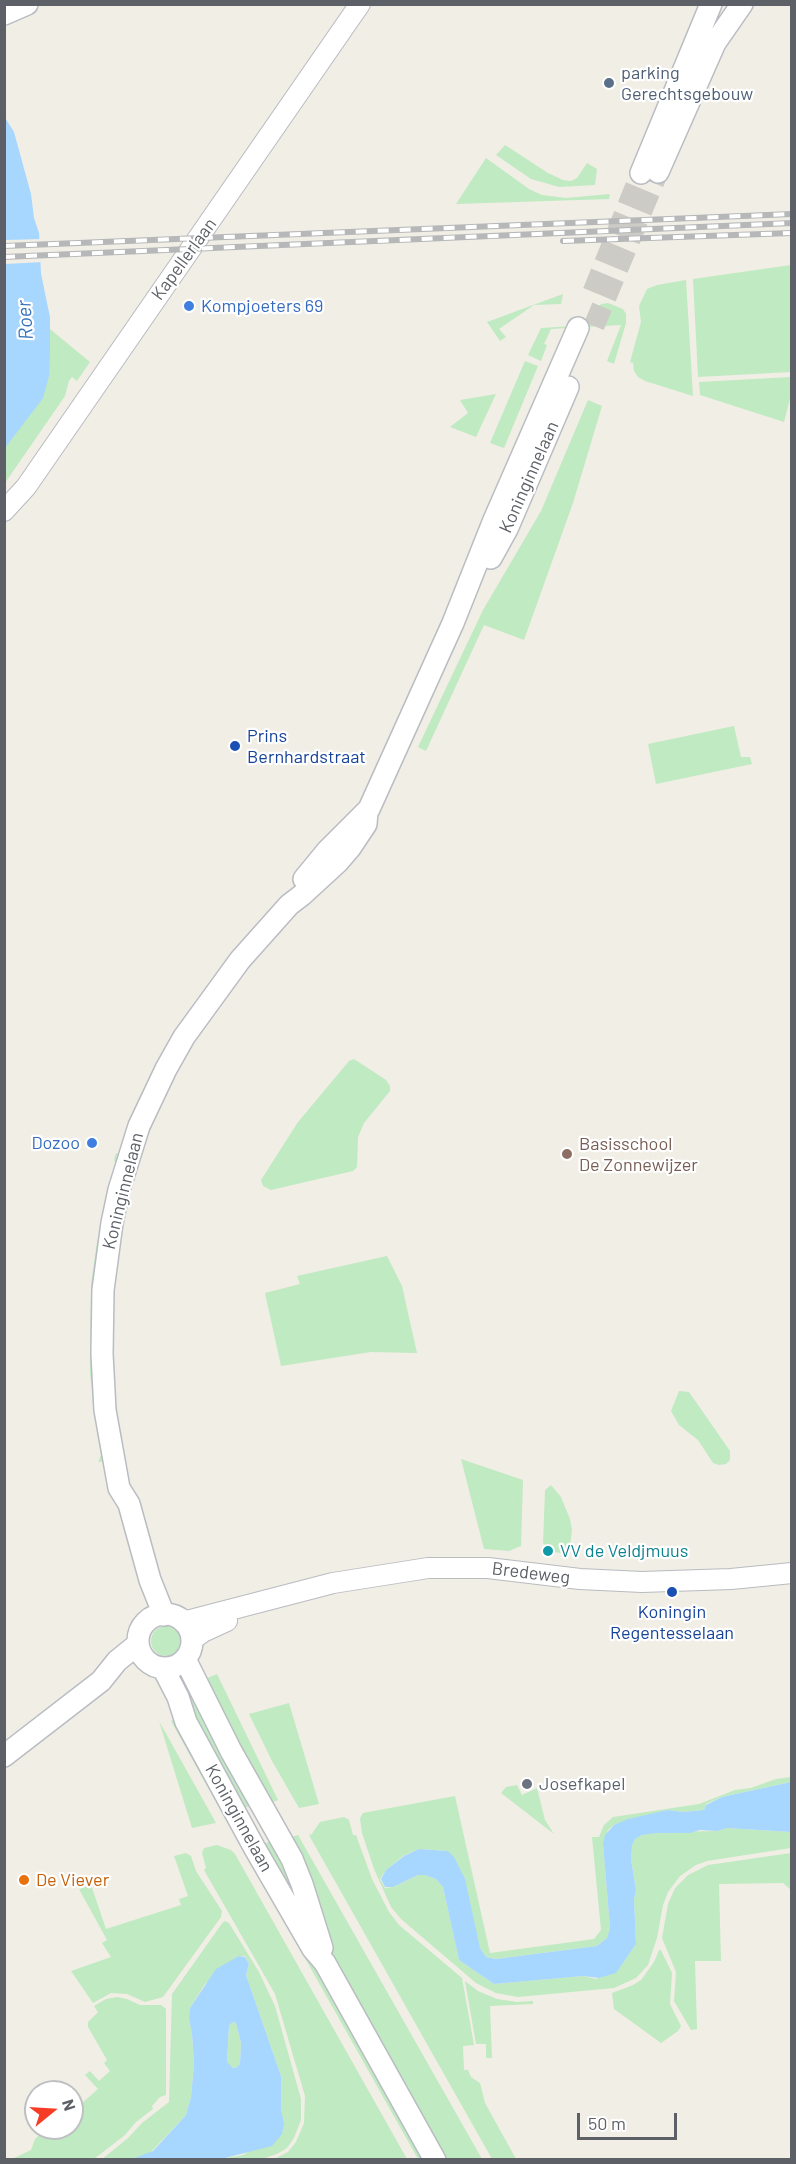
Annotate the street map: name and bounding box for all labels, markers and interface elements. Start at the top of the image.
place label: parking Gerechtsgebouw [621,62,753,104]
marker: parking Gerechtsgebouw [602,76,616,90]
street label: Kapellerlaan [147,214,221,304]
place label: Kompjoeters 69 [201,295,323,317]
water label: Roer [12,299,38,341]
marker: Kompjoeters 69 [182,299,196,313]
street label: Koninginnelaan [495,418,563,536]
place label: Prins Bernhardstraat [247,725,366,768]
marker: Prins Bernhardstraat [228,739,242,753]
street label: Koninginnelaan [98,1130,148,1252]
place label: Dozoo [31,1132,80,1154]
place label: Basisschool De Zonnewijzer [579,1133,698,1176]
marker: Dozoo [85,1136,99,1150]
marker: Basisschool De Zonnewijzer [560,1147,574,1161]
place label: VV de Veldjmuus [560,1540,688,1562]
marker: VV de Veldjmuus [541,1544,555,1558]
street label: Bredeweg [491,1558,571,1588]
marker: Koningin Regentesselaan [665,1585,679,1599]
place label: Koningin Regentesselaan [610,1601,734,1644]
street label: Koninginnelaan [200,1760,278,1876]
place label: Josefkapel [539,1773,625,1795]
marker: Josefkapel [520,1777,534,1791]
place label: De Viever [36,1869,109,1891]
marker: De Viever [17,1873,31,1887]
north arrow [24,2080,84,2140]
text: N [59,2097,80,2113]
scale bar [580,2101,680,2139]
text: 50 m [588,2112,626,2134]

